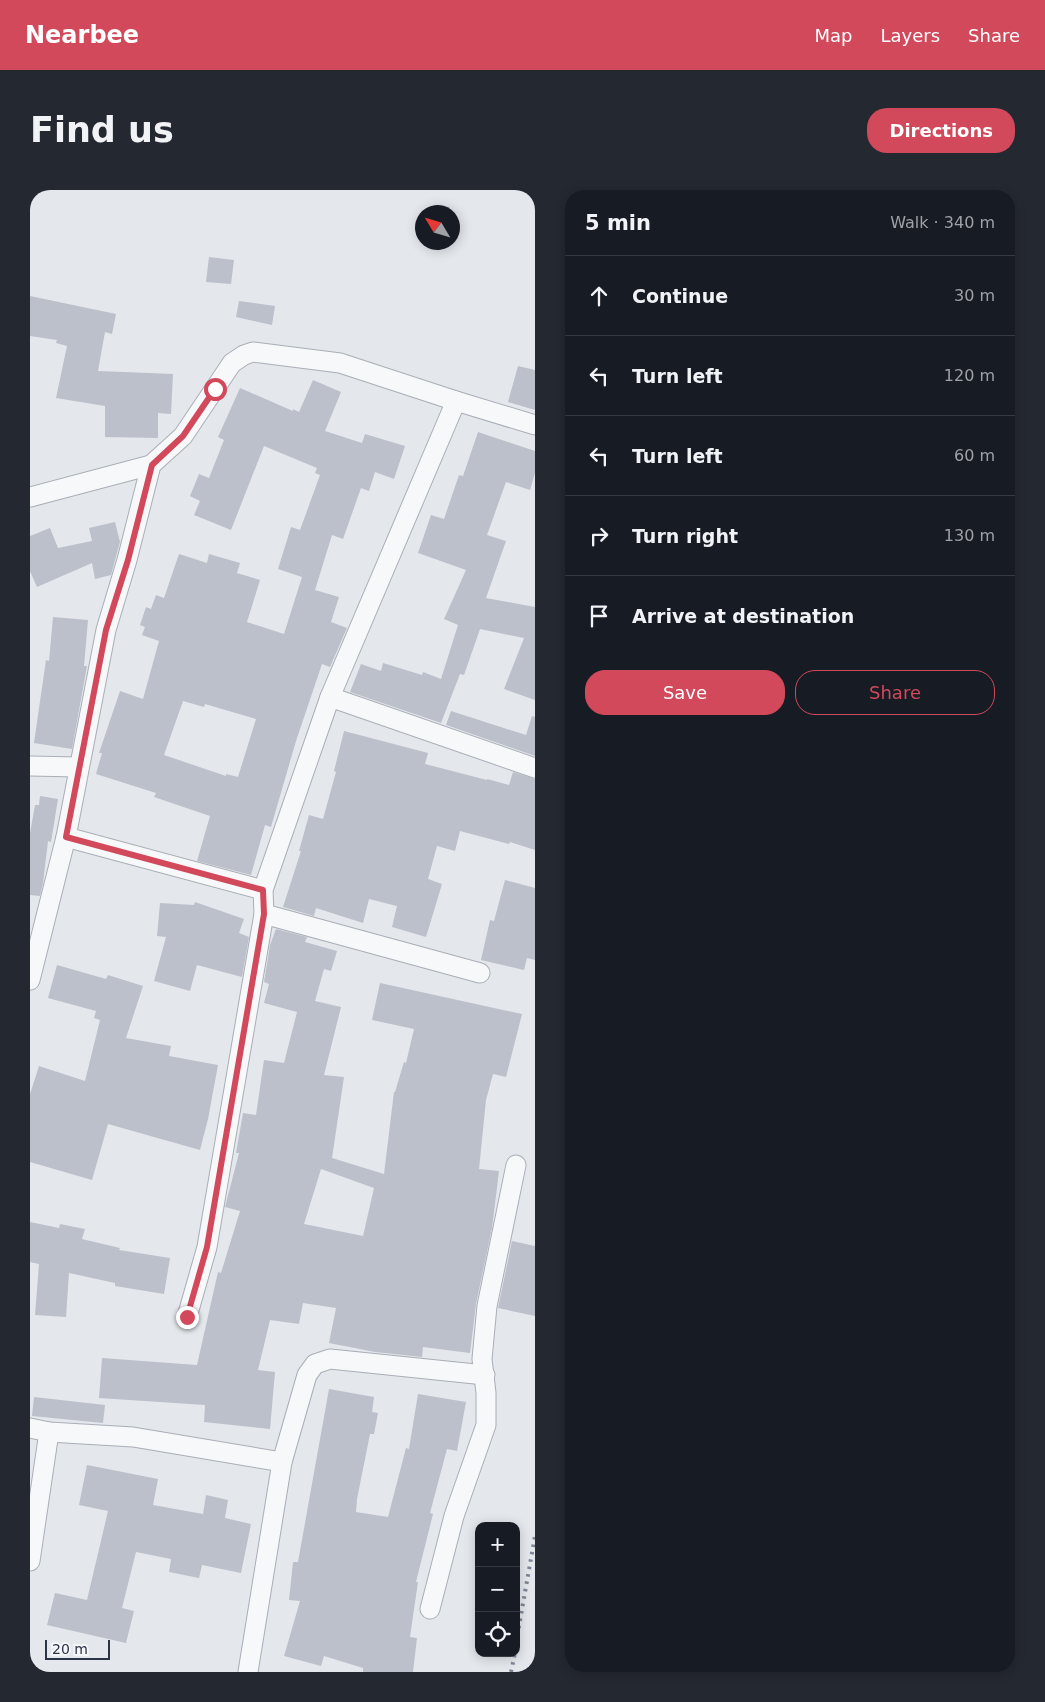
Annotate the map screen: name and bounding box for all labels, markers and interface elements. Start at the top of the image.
text: Nearbee [25,21,139,49]
text: Map [814,25,852,46]
text: Layers [880,25,940,46]
text: Share [968,25,1020,46]
button: Directions [867,108,1015,153]
text: Find us [30,110,174,150]
north arrow [415,205,460,250]
text: 5 min [585,211,651,235]
text: Walk · 340 m [890,213,995,232]
icon: ahead [585,282,613,310]
text: Continue [632,285,728,307]
text: 30 m [954,286,995,305]
icon: left [585,362,613,390]
text: Turn left [632,365,723,387]
text: 120 m [944,366,995,385]
route start [204,378,227,401]
icon: left [585,442,613,470]
text: Turn left [632,445,723,467]
text: 60 m [954,446,995,465]
icon: right [585,522,613,550]
text: Turn right [632,525,738,547]
text: 130 m [944,526,995,545]
icon: arrive [585,602,613,630]
text: Arrive at destination [632,605,854,627]
button: Save [585,670,785,715]
button: Share [795,670,995,715]
route end [176,1306,199,1329]
map controls [475,1522,520,1657]
button: + [475,1522,520,1567]
button: − [475,1567,520,1612]
button: locate [475,1612,520,1657]
scale bar [45,1637,110,1660]
text: 20 m [52,1641,88,1657]

